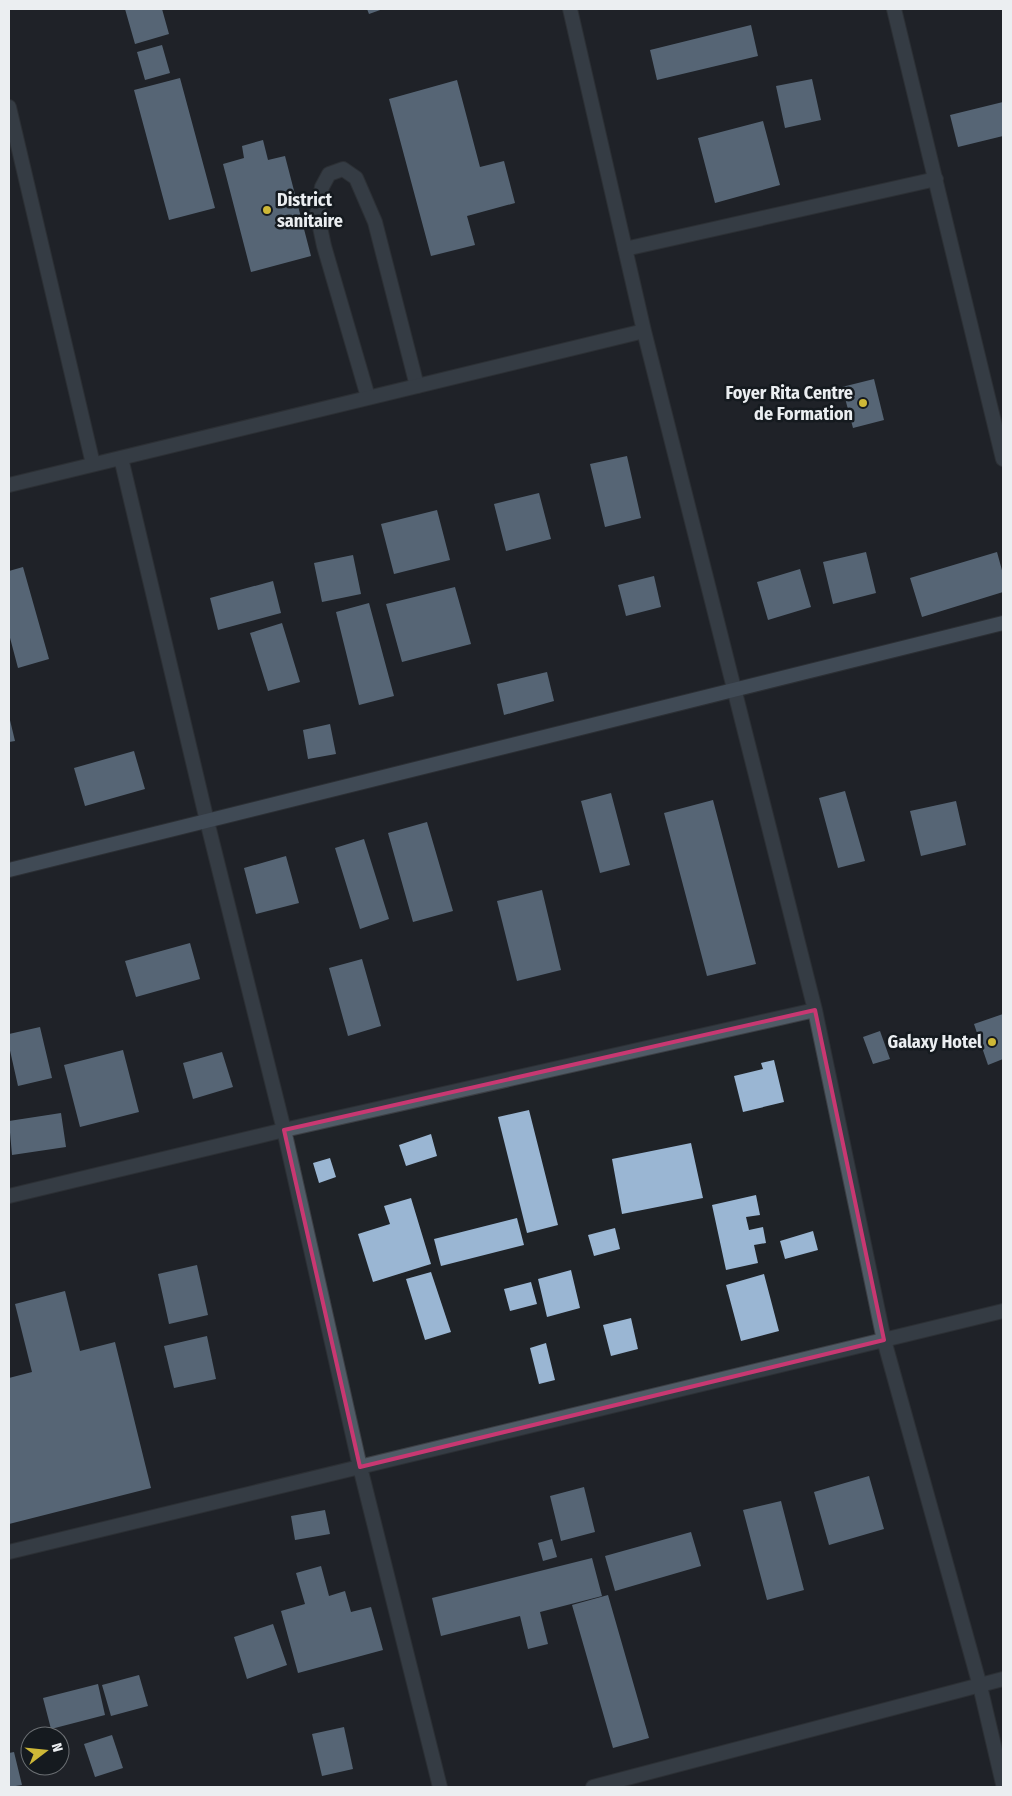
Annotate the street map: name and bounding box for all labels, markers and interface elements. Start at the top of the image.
place label: District sanitaire [277,189,343,232]
marker: District sanitaire [261,204,273,216]
place label: Foyer Rita Centre de Formation [726,382,853,425]
marker: Foyer Rita Centre de Formation [857,397,869,409]
place label: Galaxy Hotel [888,1031,982,1053]
marker: Galaxy Hotel [986,1036,998,1048]
north arrow [20,1726,70,1776]
text: N [48,1741,66,1754]

